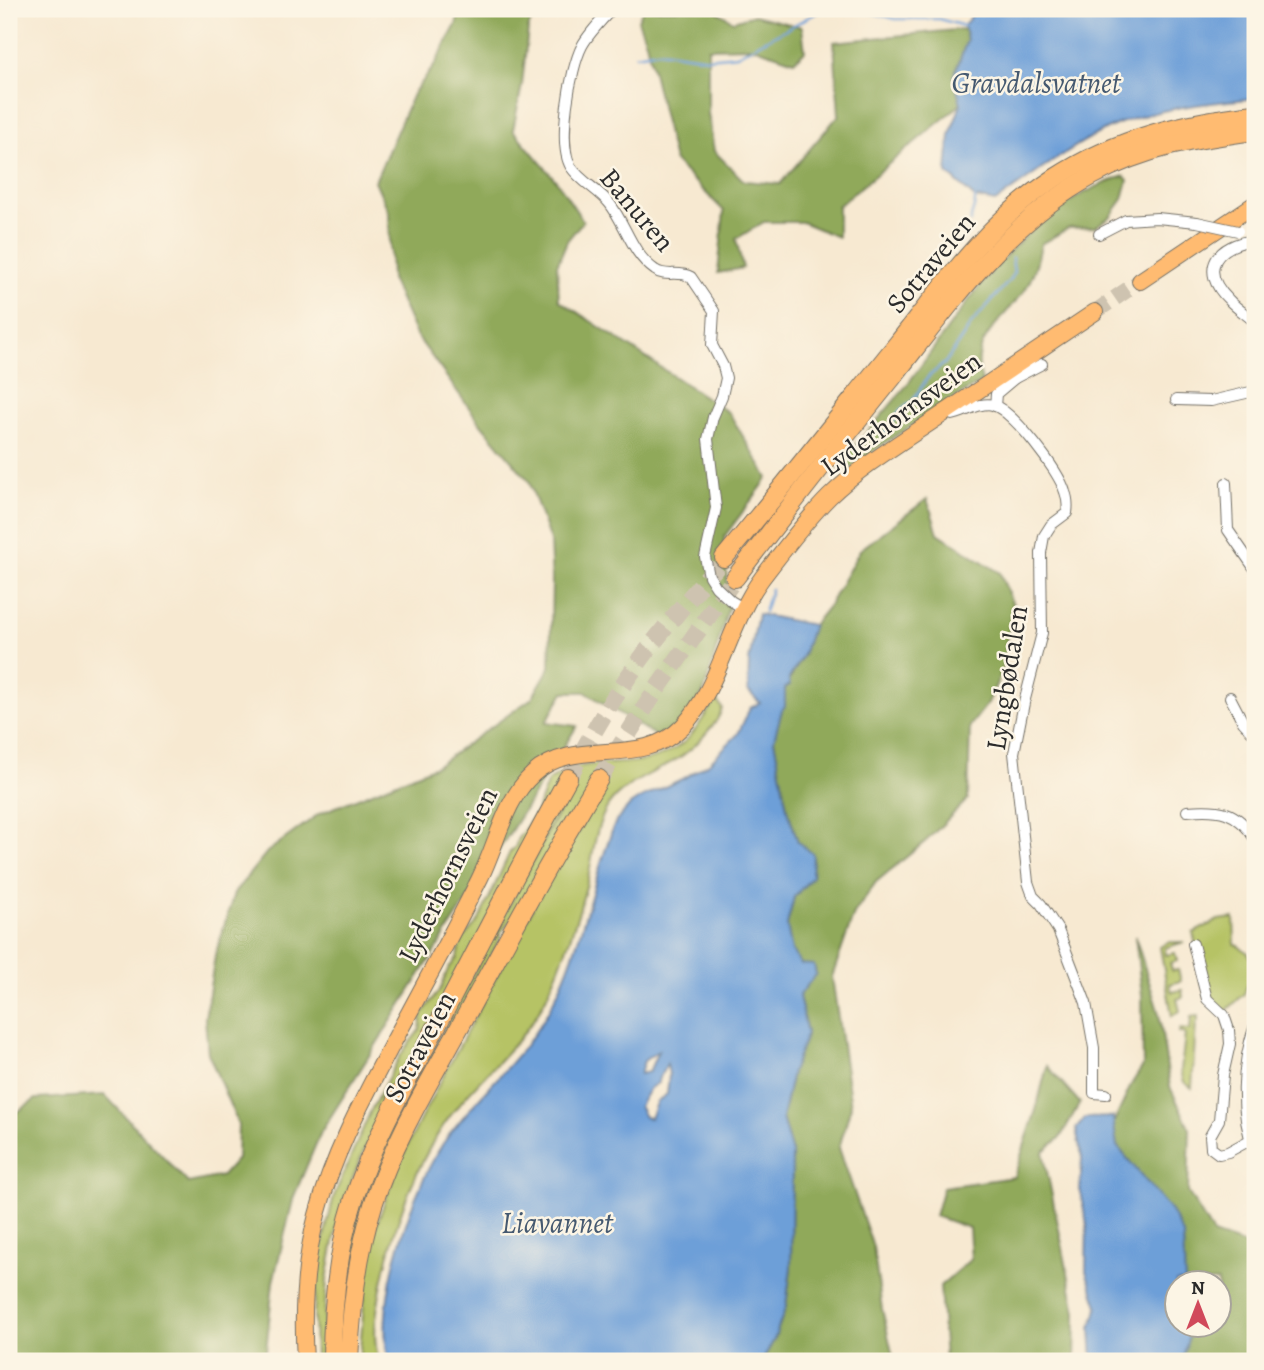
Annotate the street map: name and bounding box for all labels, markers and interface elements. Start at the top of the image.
water label: Gravdalsvatnet [952,63,1122,103]
street label: Banuren [591,160,683,260]
street label: Sotraveien [878,205,984,321]
street label: Lyderhornsveien [813,343,989,485]
street label: Lyngbødalen [977,603,1037,753]
street label: Lyderhornsveien [389,781,507,969]
street label: Sotraveien [375,985,465,1109]
water label: Liavannet [501,1203,614,1243]
north arrow [1162,1268,1232,1338]
text: N [1191,1275,1205,1301]

